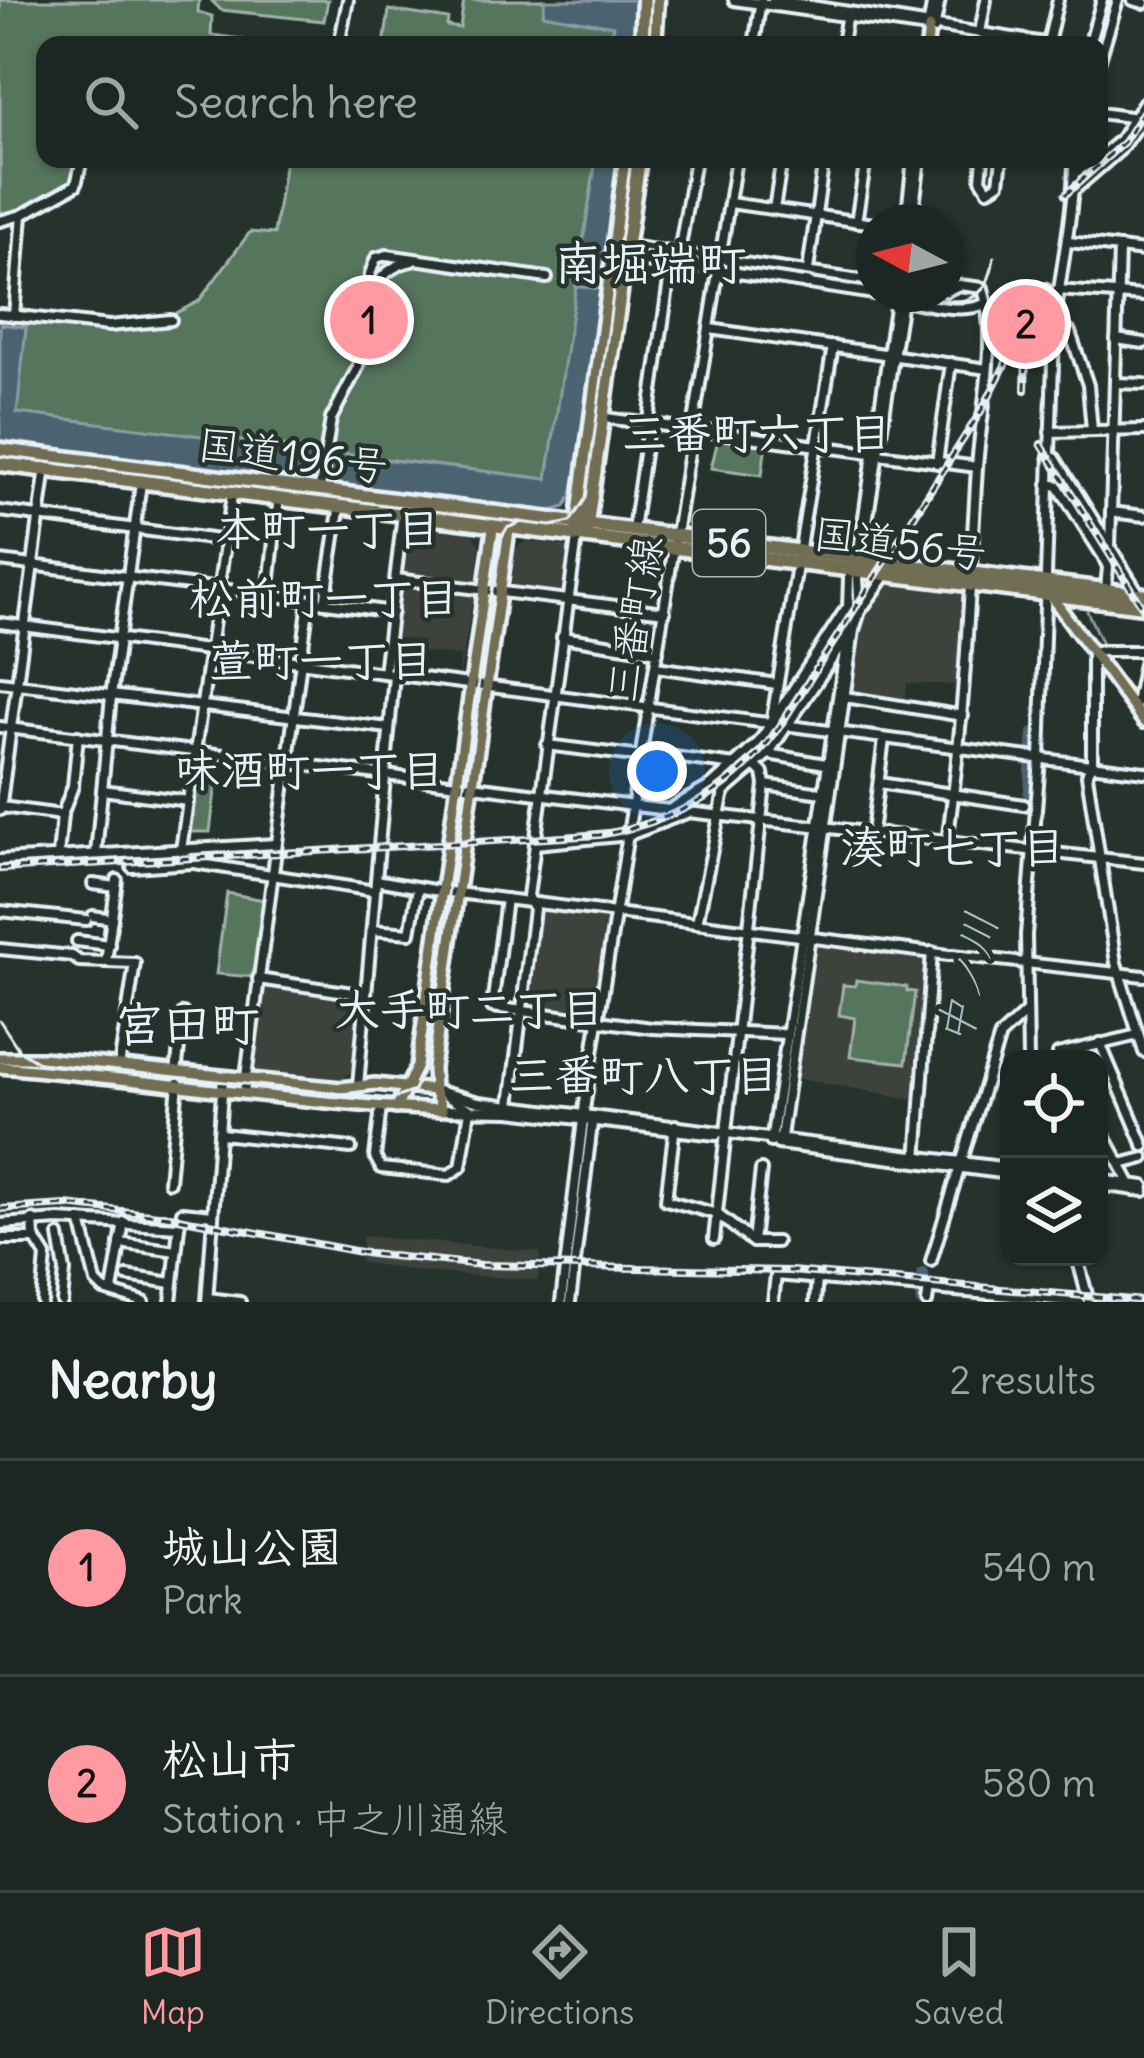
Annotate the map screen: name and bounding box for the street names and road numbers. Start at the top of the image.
street label: 国道196号 [195,418,391,492]
street label: 国道56号 [810,507,990,579]
road number: 56 [693,510,765,576]
street label: 三番町線 [595,532,673,706]

